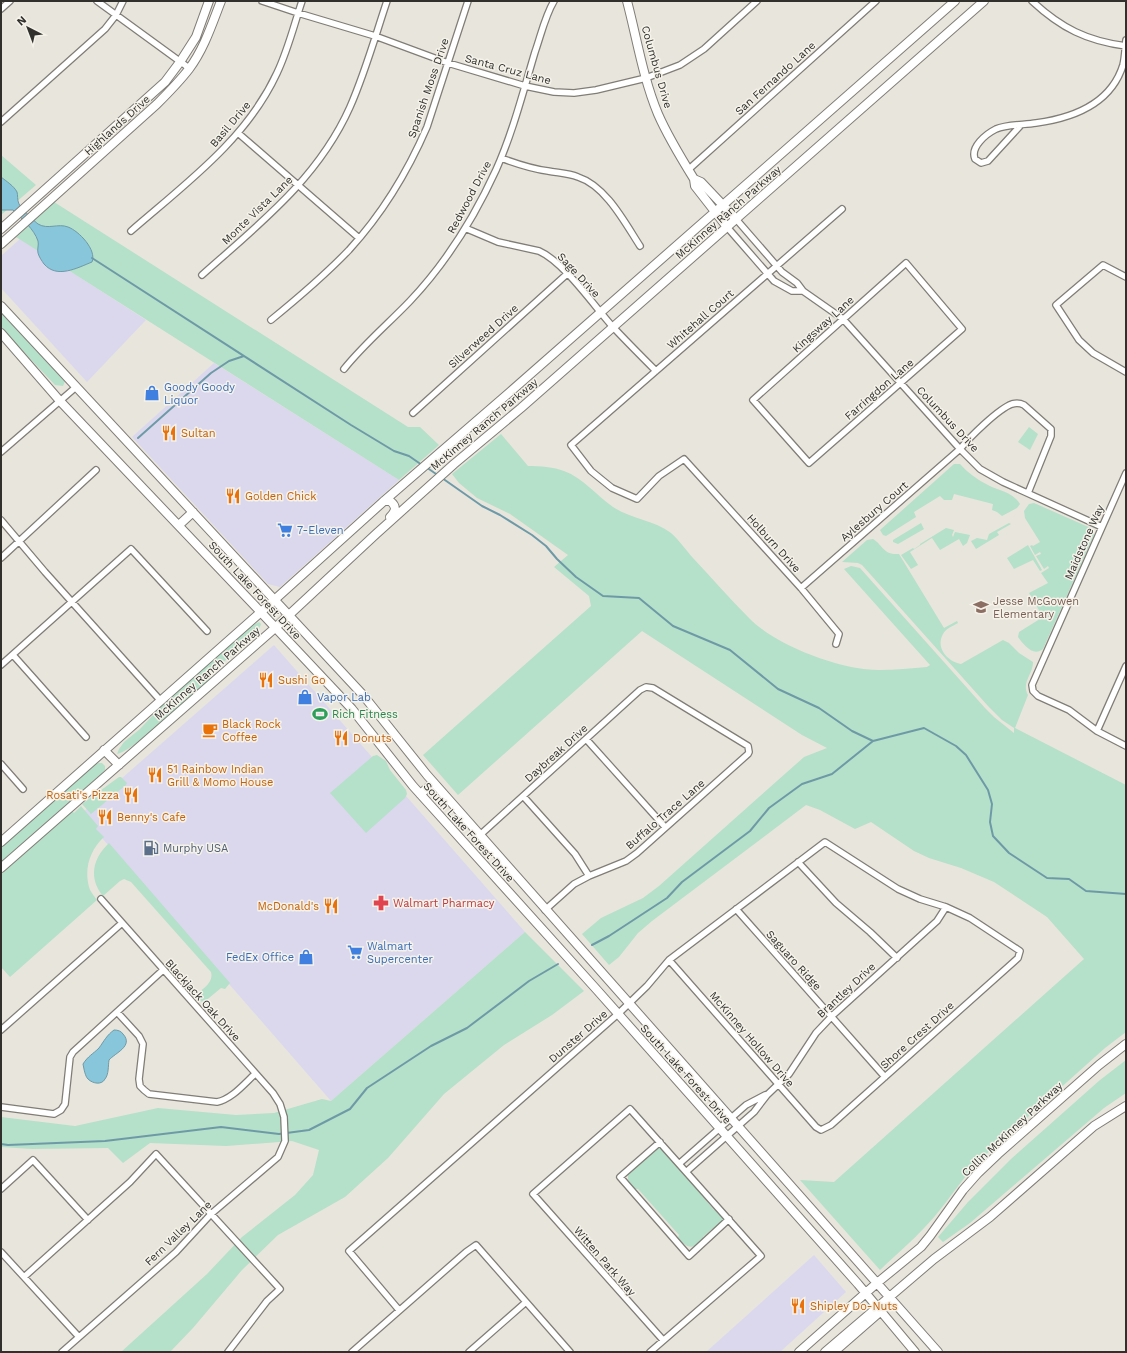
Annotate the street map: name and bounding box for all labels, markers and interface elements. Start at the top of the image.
north arrow [8,8,48,48]
text: N [14,13,29,28]
street label: Columbus Drive [639,24,675,110]
street label: Spanish Moss Drive [405,36,452,140]
street label: San Fernando Lane [732,39,818,118]
street label: Santa Cruz Lane [463,52,552,87]
street label: Highlands Drive [82,92,153,158]
street label: Basil Drive [207,99,253,150]
street label: Redwood Drive [445,159,494,236]
street label: McKinney Ranch Parkway [673,163,784,262]
street label: Monte Vista Lane [219,173,295,247]
street label: Sage Drive [555,250,603,300]
street label: Whitehall Court [664,287,737,352]
street label: Kingsway Lane [790,293,857,355]
street label: Silverweed Drive [446,302,521,371]
street label: Farringdon Lane [842,356,916,423]
street label: McKinney Ranch Parkway [428,376,541,473]
place label: Goody Goody Liquor [164,381,235,407]
shop icon: Goody Goody Liquor [143,384,161,402]
street label: Columbus Drive [914,384,982,455]
restaurant icon: Sultan [160,424,178,442]
place label: Sultan [181,427,216,440]
street label: Aylesbury Court [838,478,911,544]
restaurant icon: Golden Chick [224,487,242,505]
place label: Golden Chick [245,490,316,503]
street label: Maidstone Way [1062,502,1107,582]
street label: Holburn Drive [744,511,803,575]
supermarket icon: 7-Eleven [276,521,294,539]
place label: 7-Eleven [297,524,344,537]
street label: South Lake Forest Drive [206,539,304,642]
place label: Jesse McGowen Elementary [993,595,1079,621]
school or university icon: Jesse McGowen Elementary [972,598,990,616]
street label: McKinney Ranch Parkway [152,624,263,723]
restaurant icon: Sushi Go [257,671,275,689]
place label: Sushi Go [278,674,326,687]
shop icon: Vapor Lab [296,688,314,706]
place label: Vapor Lab [317,691,371,704]
sports icon: Rich Fitness [311,705,329,723]
place label: Rich Fitness [332,708,398,721]
place label: Black Rock Coffee [222,718,281,744]
cafe icon: Black Rock Coffee [201,721,219,739]
street label: Daybreak Drive [522,722,591,785]
restaurant icon: Donuts [332,729,350,747]
place label: Donuts [353,732,392,745]
place label: 51 Rainbow Indian Grill & Momo House [167,763,273,789]
restaurant icon: 51 Rainbow Indian Grill & Momo House [146,766,164,784]
street label: Buffalo Trace Lane [623,776,708,852]
street label: South Lake Forest Drive [420,780,517,885]
restaurant icon: Rosati's Pizza [122,786,140,804]
place label: Rosati's Pizza [46,789,119,802]
restaurant icon: Benny's Cafe [96,808,114,826]
place label: Benny's Cafe [117,811,186,824]
fuel station icon: Murphy USA [142,839,160,857]
place label: Murphy USA [163,842,228,855]
pharmacy icon: Walmart Pharmacy [372,894,390,912]
restaurant icon: McDonald's [322,897,340,915]
place label: Walmart Pharmacy [393,897,495,910]
place label: McDonald's [257,900,319,913]
street label: Saguaro Ridge [763,928,824,993]
place label: Walmart Supercenter [367,940,434,966]
supermarket icon: Walmart Supercenter [346,943,364,961]
shop icon: FedEx Office [297,948,315,966]
place label: FedEx Office [226,951,294,964]
street label: Blackjack Oak Drive [162,957,243,1044]
street label: Brantley Drive [814,960,878,1021]
street label: McKinney Hollow Drive [707,989,797,1090]
street label: Shore Crest Drive [878,999,957,1072]
street label: Dunster Drive [546,1007,610,1065]
street label: South Lake Forest Drive [637,1022,734,1127]
street label: Collin McKinney Parkway [959,1079,1066,1180]
street label: Fern Valley Lane [142,1198,214,1269]
street label: Witten Park Way [571,1224,638,1299]
restaurant icon: Shipley Do-Nuts [789,1297,807,1315]
place label: Shipley Do-Nuts [810,1300,898,1313]

